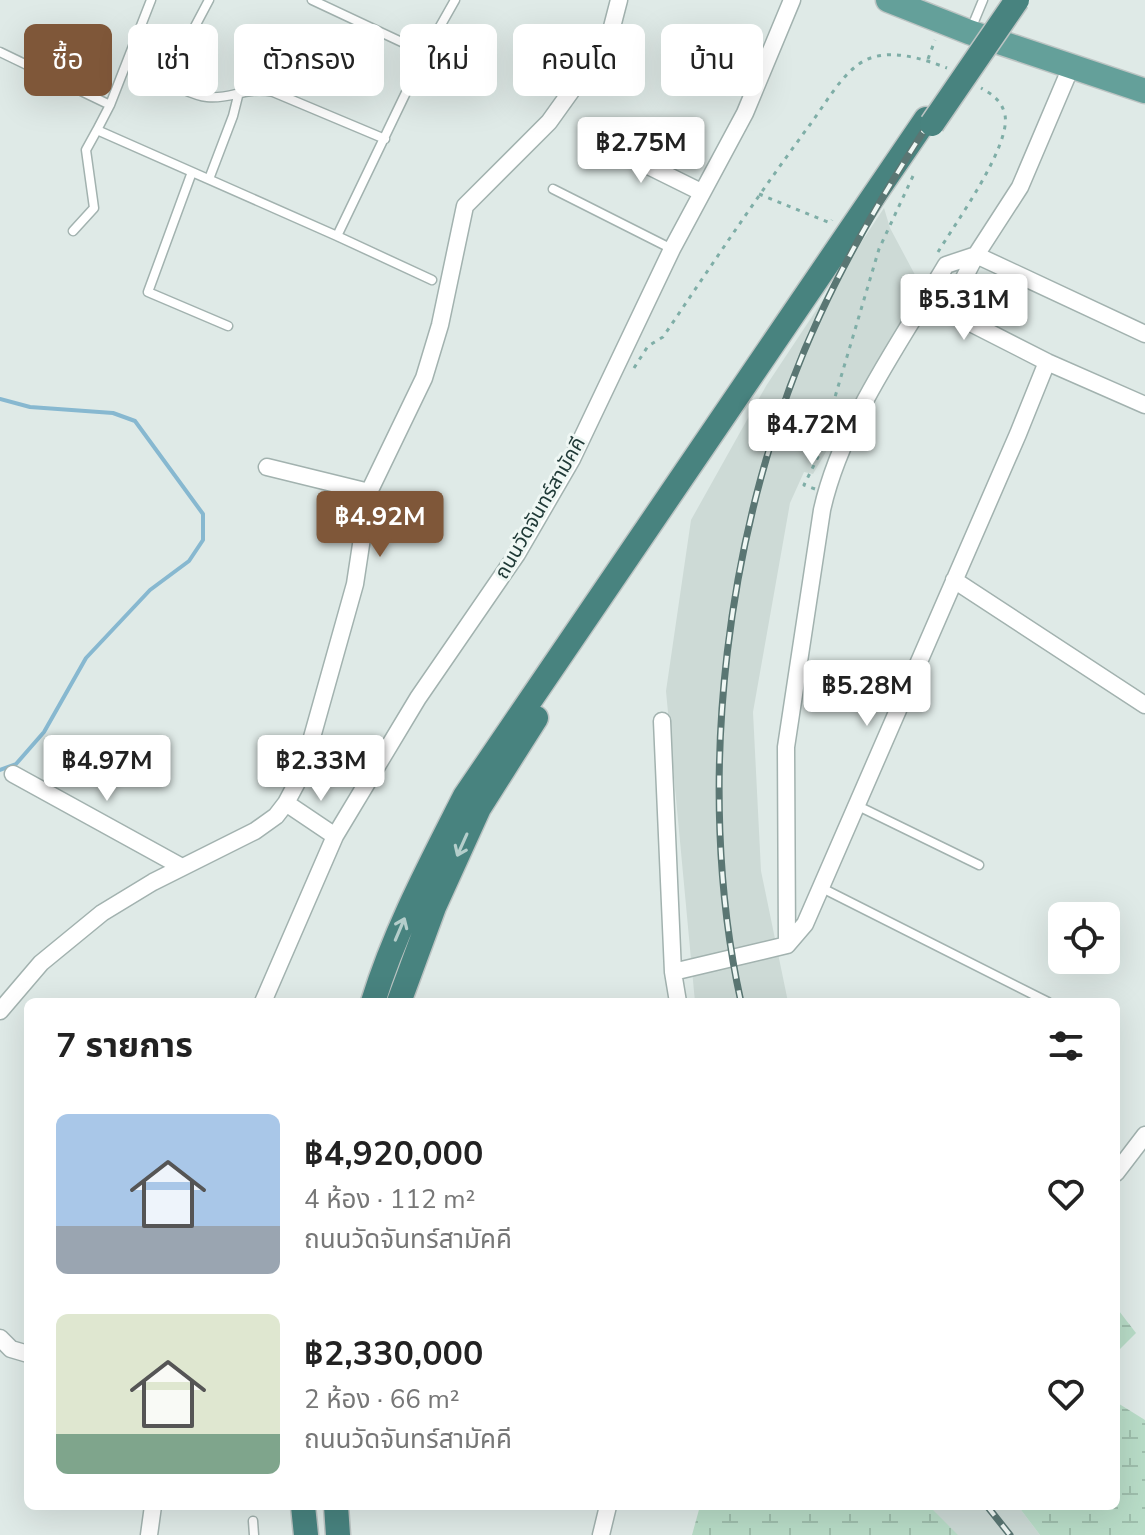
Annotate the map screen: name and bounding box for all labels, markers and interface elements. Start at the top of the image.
chip: ซื้อ [24,24,112,96]
chip: เช่า [128,24,218,96]
chip: ตัวกรอง [234,24,384,96]
chip: ใหม่ [400,24,497,96]
chip: คอนโด [513,24,645,96]
chip: บ้าน [661,24,763,96]
pin: ฿2.75M [576,117,706,185]
text: ฿2.75M [596,125,686,160]
pin: ฿5.31M [899,274,1029,342]
text: ฿5.31M [919,282,1009,317]
pin: ฿4.72M [747,399,877,467]
text: ฿4.72M [767,407,857,442]
street label: ถนนวัดจันทร์สามัคคี [488,432,592,584]
pin: ฿4.92M [315,491,445,559]
text: ฿4.92M [335,499,425,534]
pin: ฿5.28M [802,660,932,728]
text: ฿5.28M [822,668,912,703]
pin: ฿4.97M [42,735,172,803]
pin: ฿2.33M [256,735,386,803]
text: ฿4.97M [62,743,152,778]
text: ฿2.33M [276,743,366,778]
one-way arrow [453,833,468,857]
map controls [1048,902,1120,974]
button: locate [1048,902,1120,974]
one-way arrow [394,917,409,942]
text: 7 รายการ [56,1023,193,1069]
icon: filters [1044,1024,1088,1068]
text: ฿4,920,000 [304,1131,483,1177]
icon: home [120,1146,216,1242]
icon: heart [1044,1172,1088,1216]
text: 4 ห้อง · 112 m² [304,1182,475,1217]
text: ถนนวัดจันทร์สามัคคี [304,1222,512,1257]
text: ฿2,330,000 [304,1331,483,1377]
icon: home [120,1346,216,1442]
icon: heart [1044,1372,1088,1416]
text: 2 ห้อง · 66 m² [304,1382,460,1417]
text: ถนนวัดจันทร์สามัคคี [304,1422,512,1457]

